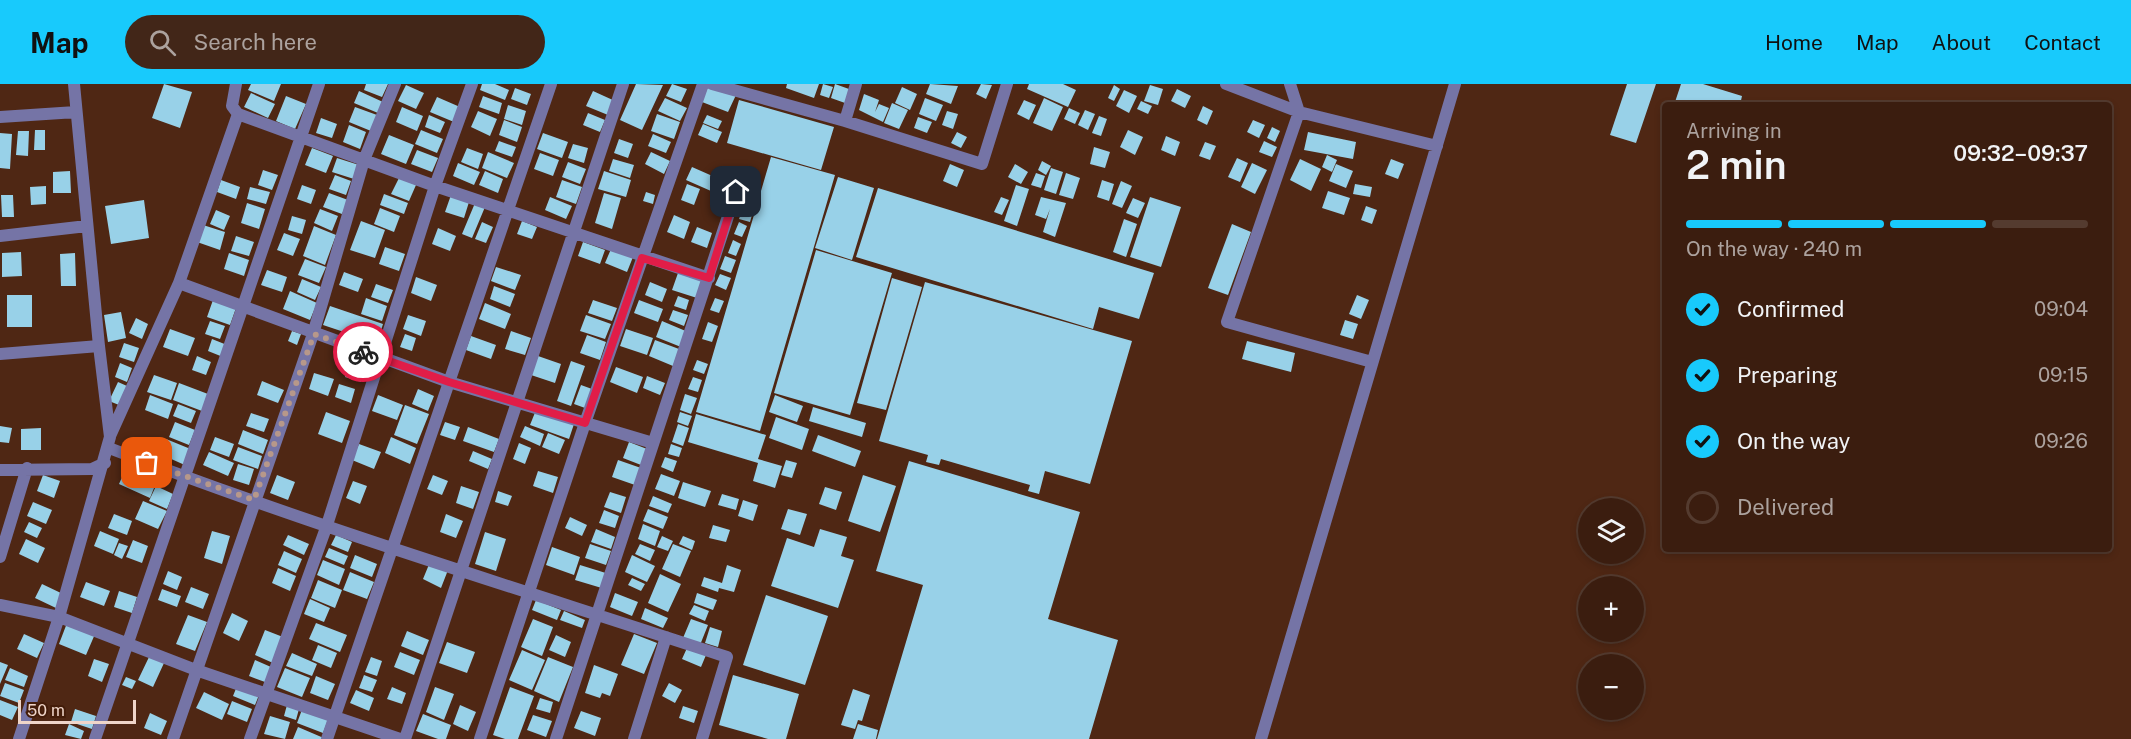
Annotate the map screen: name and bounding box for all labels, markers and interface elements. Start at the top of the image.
search box [125,15,545,69]
text: Map [30,26,89,59]
icon: search [146,26,179,59]
text: Search here [194,29,317,55]
text: Home [1765,30,1823,55]
text: Map [1856,30,1899,55]
text: About [1932,30,1991,55]
text: Contact [2024,30,2101,55]
text: Arriving in [1686,119,1781,143]
text: 09:32–09:37 [1953,140,2088,166]
text: 2 min [1686,142,1787,188]
pin [710,166,761,217]
icon: home [719,175,752,208]
text: On the way · 240 m [1686,237,1862,261]
icon: check [1686,293,1719,326]
text: Confirmed [1737,296,1844,322]
text: 09:04 [2034,297,2088,321]
courier [333,322,393,382]
icon: bike [347,336,380,369]
icon: check [1686,359,1719,392]
text: Preparing [1737,362,1838,388]
text: 09:15 [2038,363,2088,387]
icon: check [1686,425,1719,458]
text: On the way [1737,428,1850,454]
text: 09:26 [2034,429,2088,453]
pin [121,437,172,488]
icon: bag [130,446,163,479]
text: Delivered [1737,494,1834,520]
map controls [1578,498,1644,720]
button: layers [1578,498,1644,564]
button: + [1578,576,1644,642]
button: − [1578,654,1644,720]
scale bar [18,697,136,724]
text: 50 m [27,701,65,720]

